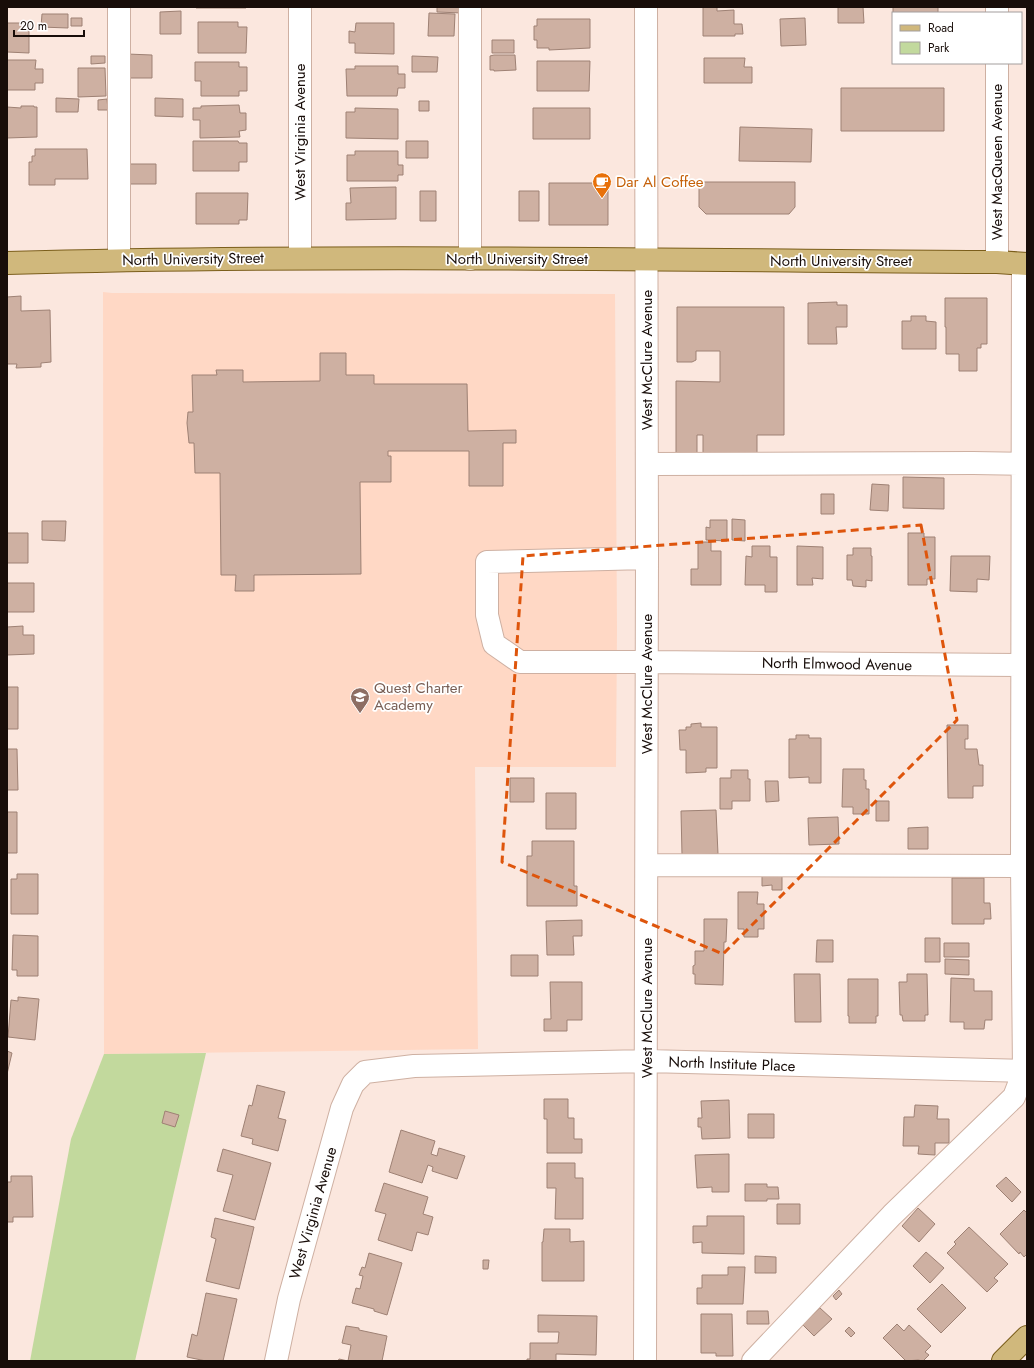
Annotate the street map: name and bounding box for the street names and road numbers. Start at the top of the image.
street label: West Virginia Avenue [289,63,311,200]
street label: West MacQueen Avenue [986,84,1008,240]
street label: North University Street [122,247,264,271]
street label: North University Street [446,248,588,270]
street label: North University Street [770,250,912,272]
street label: West McClure Avenue [636,290,658,430]
street label: West McClure Avenue [636,614,658,754]
street label: North Elmwood Avenue [762,652,913,676]
street label: West McClure Avenue [636,938,658,1078]
street label: North Institute Place [668,1051,796,1077]
street label: West Virginia Avenue [284,1144,343,1282]

